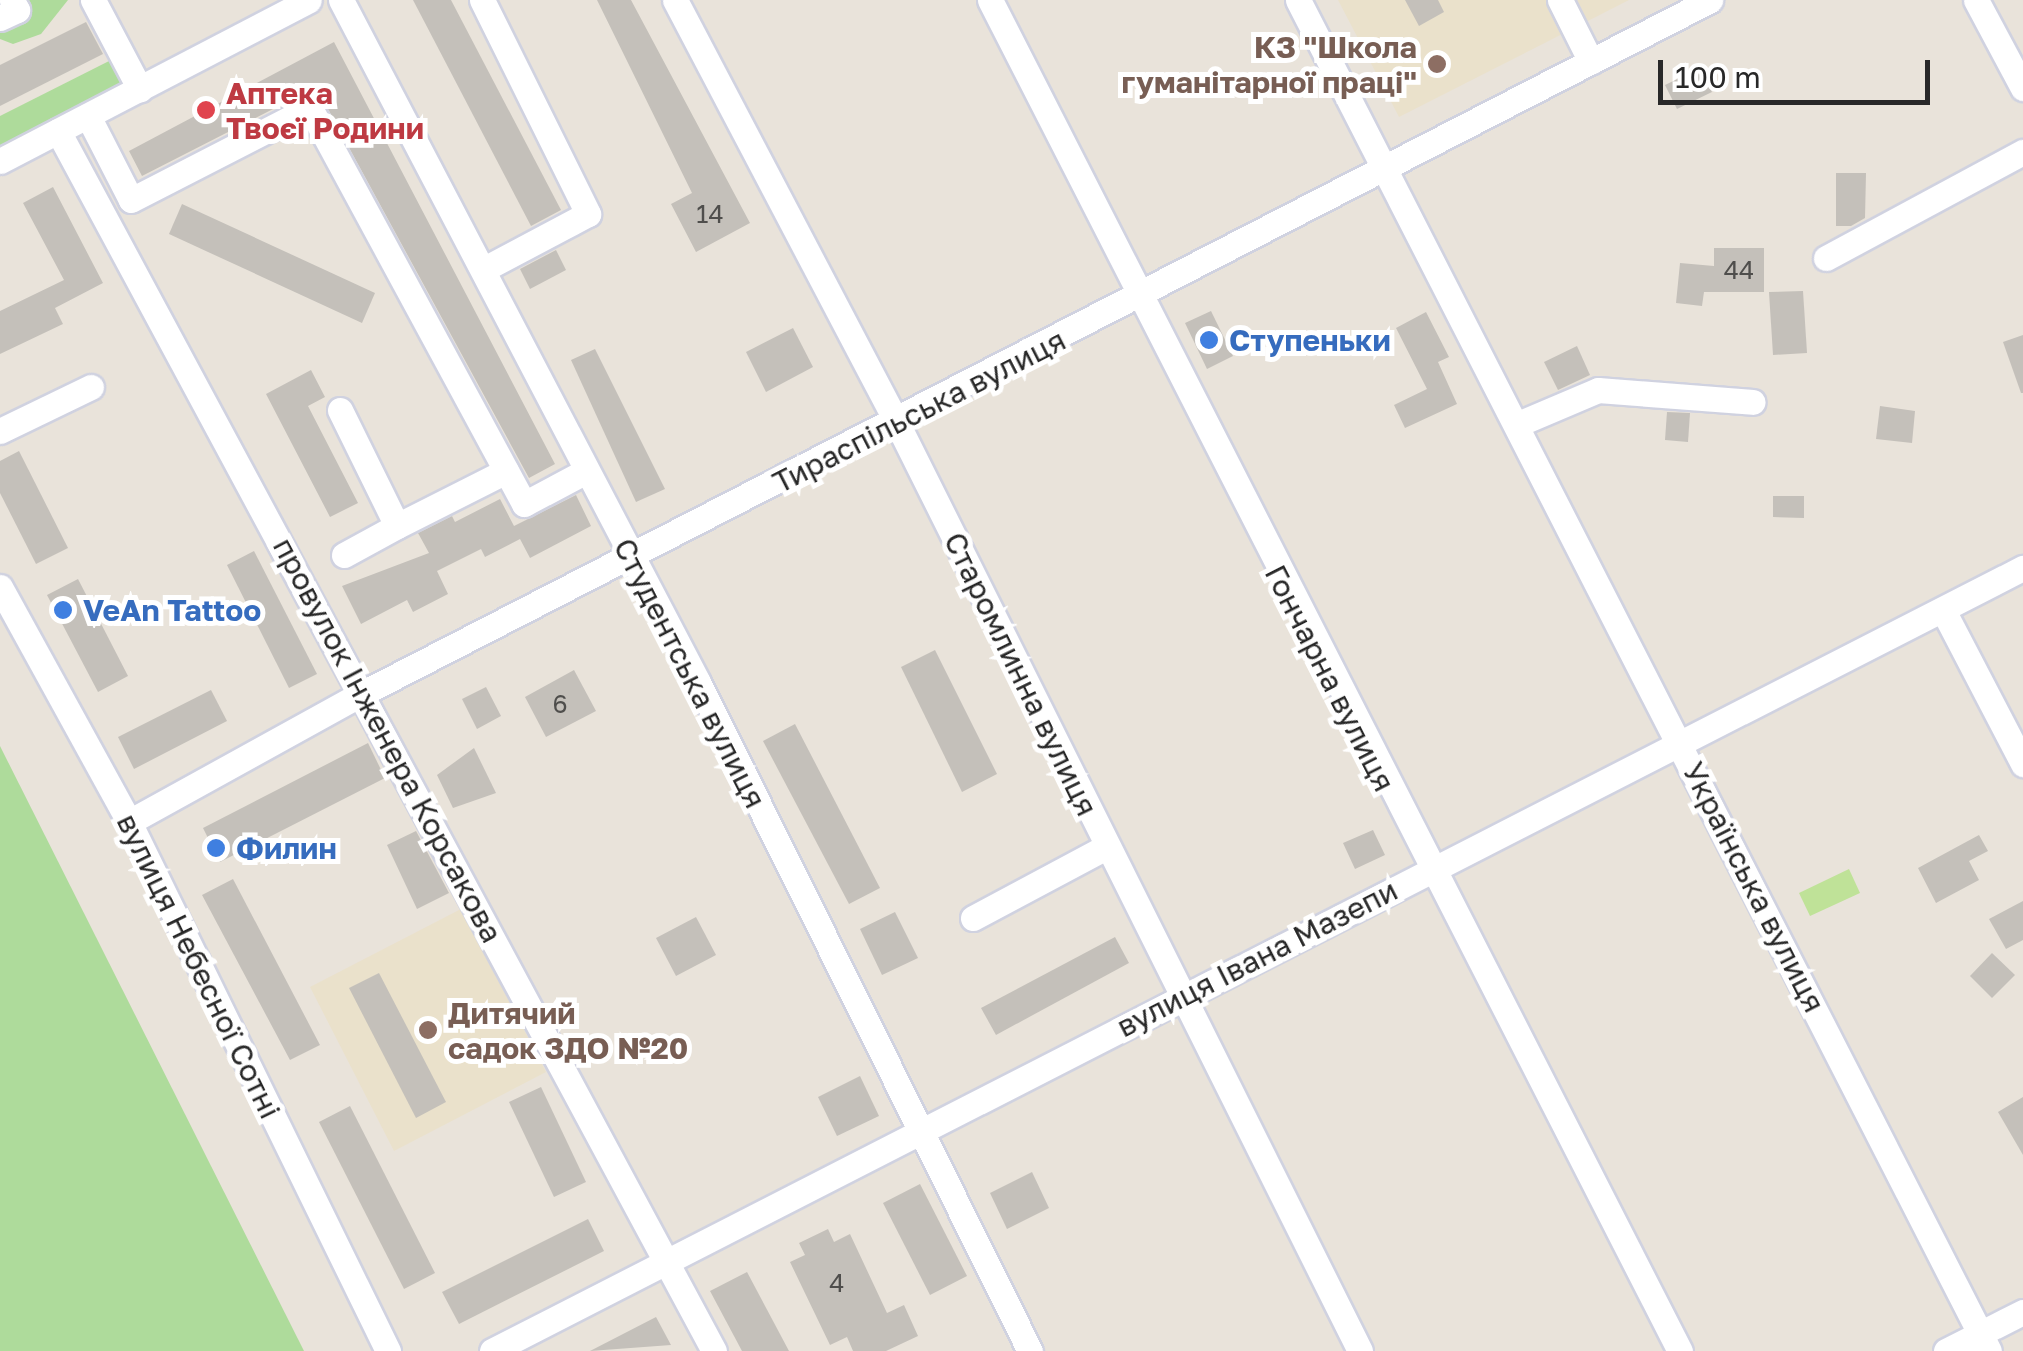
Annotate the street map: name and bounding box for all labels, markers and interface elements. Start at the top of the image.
place label: КЗ "Школа гуманітарної праці" [1122,29,1417,100]
scale bar [1663,40,1936,102]
marker: КЗ "Школа гуманітарної праці" [1426,53,1448,75]
text: 100 m [1675,59,1761,95]
place label: Аптека Твоєї Родини [226,75,424,146]
marker: Аптека Твоєї Родини [195,99,217,121]
house number: 14 [696,199,724,229]
house number: 44 [1724,255,1754,285]
street label: Тираспільська вулиця [767,322,1071,500]
place label: Ступеньки [1229,322,1391,358]
marker: Ступеньки [1198,329,1220,351]
street label: Старомлинна вулиця [937,526,1105,822]
street label: провулок Інженера Корсакова [266,532,510,948]
street label: Студентська вулиця [606,532,774,814]
street label: Гончарна вулиця [1257,559,1403,797]
place label: VeAn Tattoo [83,592,261,628]
marker: VeAn Tattoo [52,599,74,621]
house number: 6 [552,689,568,719]
street label: Українська вулиця [1675,756,1833,1018]
street label: вулиця Небесної Сотні [109,808,289,1124]
place label: Филин [236,830,337,866]
marker: Филин [205,837,227,859]
street label: вулиця Івана Мазепи [1111,872,1403,1044]
place label: Дитячий садок ЗДО №20 [448,995,688,1066]
marker: Дитячий садок ЗДО №20 [417,1019,439,1041]
house number: 4 [829,1268,845,1298]

